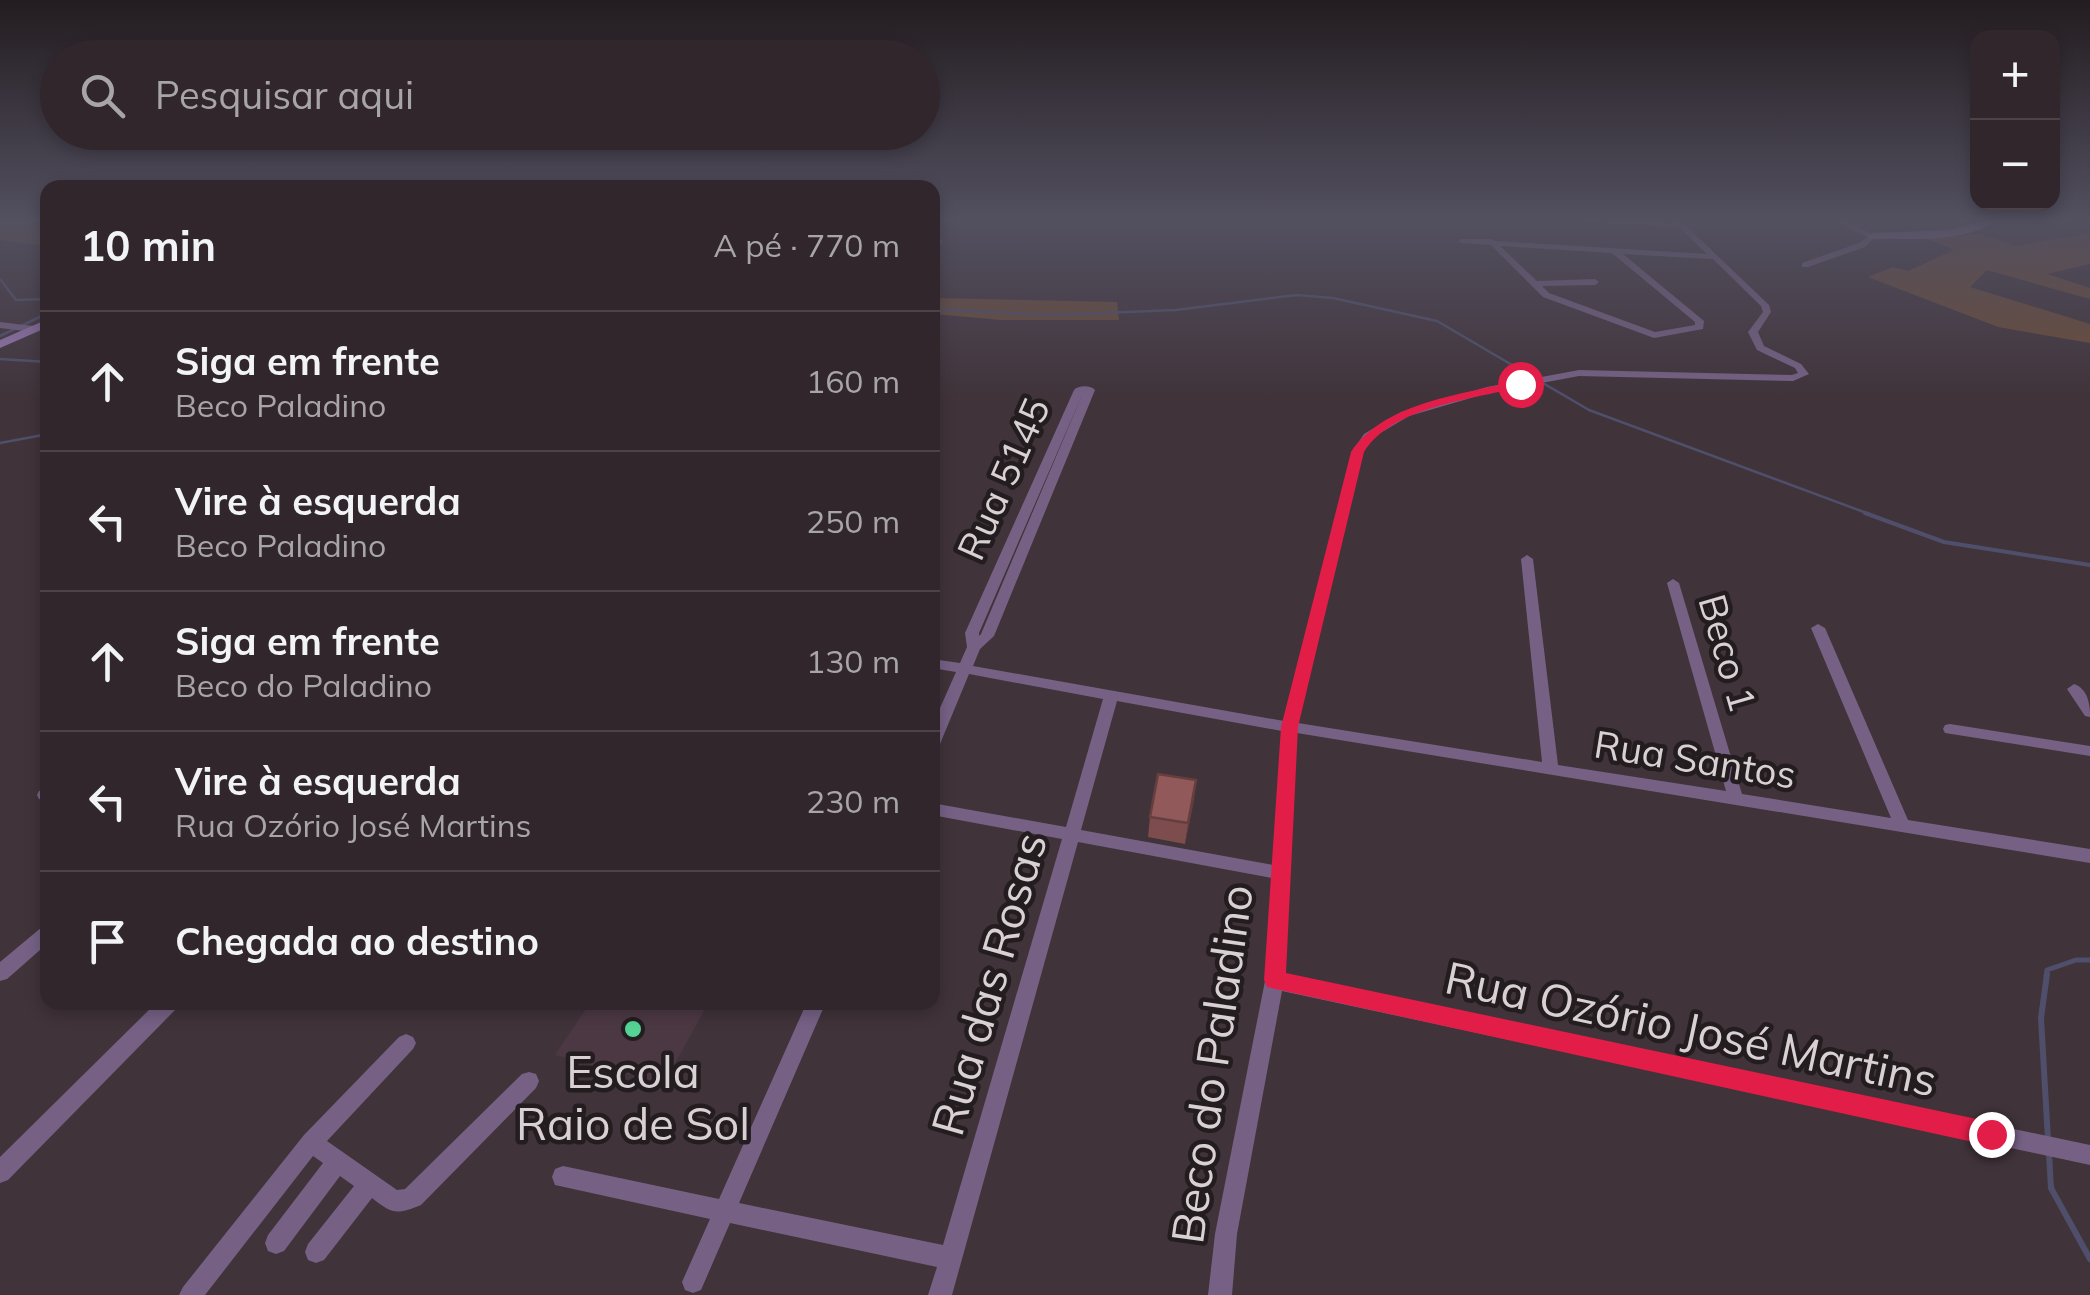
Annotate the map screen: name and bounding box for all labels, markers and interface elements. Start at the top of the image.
map controls [1970,30,2060,210]
button: + [1970,30,2060,120]
search box [40,40,940,150]
icon: search [75,68,130,123]
text: Pesquisar aqui [155,71,414,119]
button: − [1970,120,2060,210]
text: 10 min [80,219,216,272]
text: A pé · 770 m [713,225,900,265]
text: Siga em frente [175,337,440,385]
icon: ahead [80,354,135,409]
text: 160 m [806,361,900,401]
route start [1498,362,1544,408]
text: Beco Paladino [175,385,386,425]
street label: Rua 5145 [946,390,1060,567]
text: Vire à esquerda [175,477,461,525]
icon: left [80,494,135,549]
text: 250 m [806,501,900,541]
text: Beco Paladino [175,525,386,565]
street label: Beco 1 [1688,589,1767,717]
text: Siga em frente [175,617,440,665]
icon: ahead [80,634,135,689]
text: 130 m [806,641,900,681]
text: Beco do Paladino [175,665,432,705]
street label: Rua Santos [1591,719,1799,799]
text: Vire à esquerda [175,757,461,805]
icon: left [80,774,135,829]
text: 230 m [806,781,900,821]
text: Rua Ozório José Martins [175,805,531,845]
street label: Rua das Rosas [918,826,1058,1141]
street label: Beco do Paladino [1158,881,1264,1247]
icon: arrive [80,914,135,969]
text: Chegada ao destino [175,917,539,965]
street label: Rua Ozório José Martins [1440,949,1942,1107]
marker: Escola Raio de Sol [622,1018,644,1040]
place label: Escola Raio de Sol [516,1043,750,1151]
route end [1969,1112,2015,1158]

